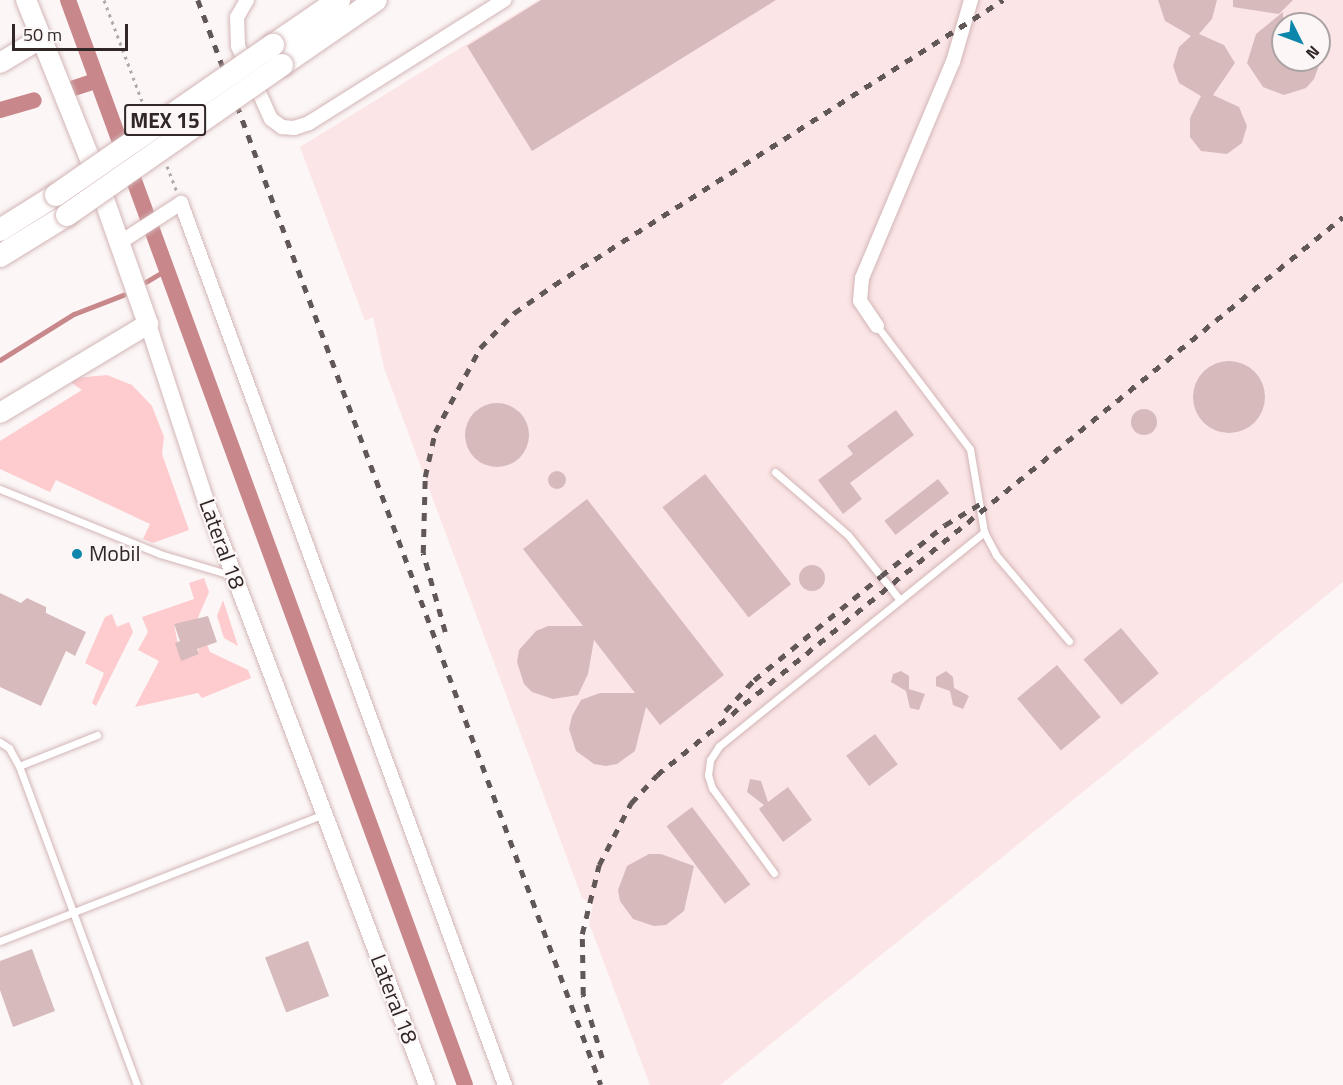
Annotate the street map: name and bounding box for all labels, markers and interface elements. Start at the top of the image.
scale bar [15,12,130,50]
north arrow [1271,12,1331,72]
text: 50 m [23,21,62,48]
text: N [1300,41,1326,65]
road number: MEX 15 [123,102,207,138]
street label: Lateral 18 [194,496,250,592]
place label: Mobil [89,541,140,567]
marker: Mobil [70,547,84,561]
street label: Lateral 18 [365,951,423,1047]

